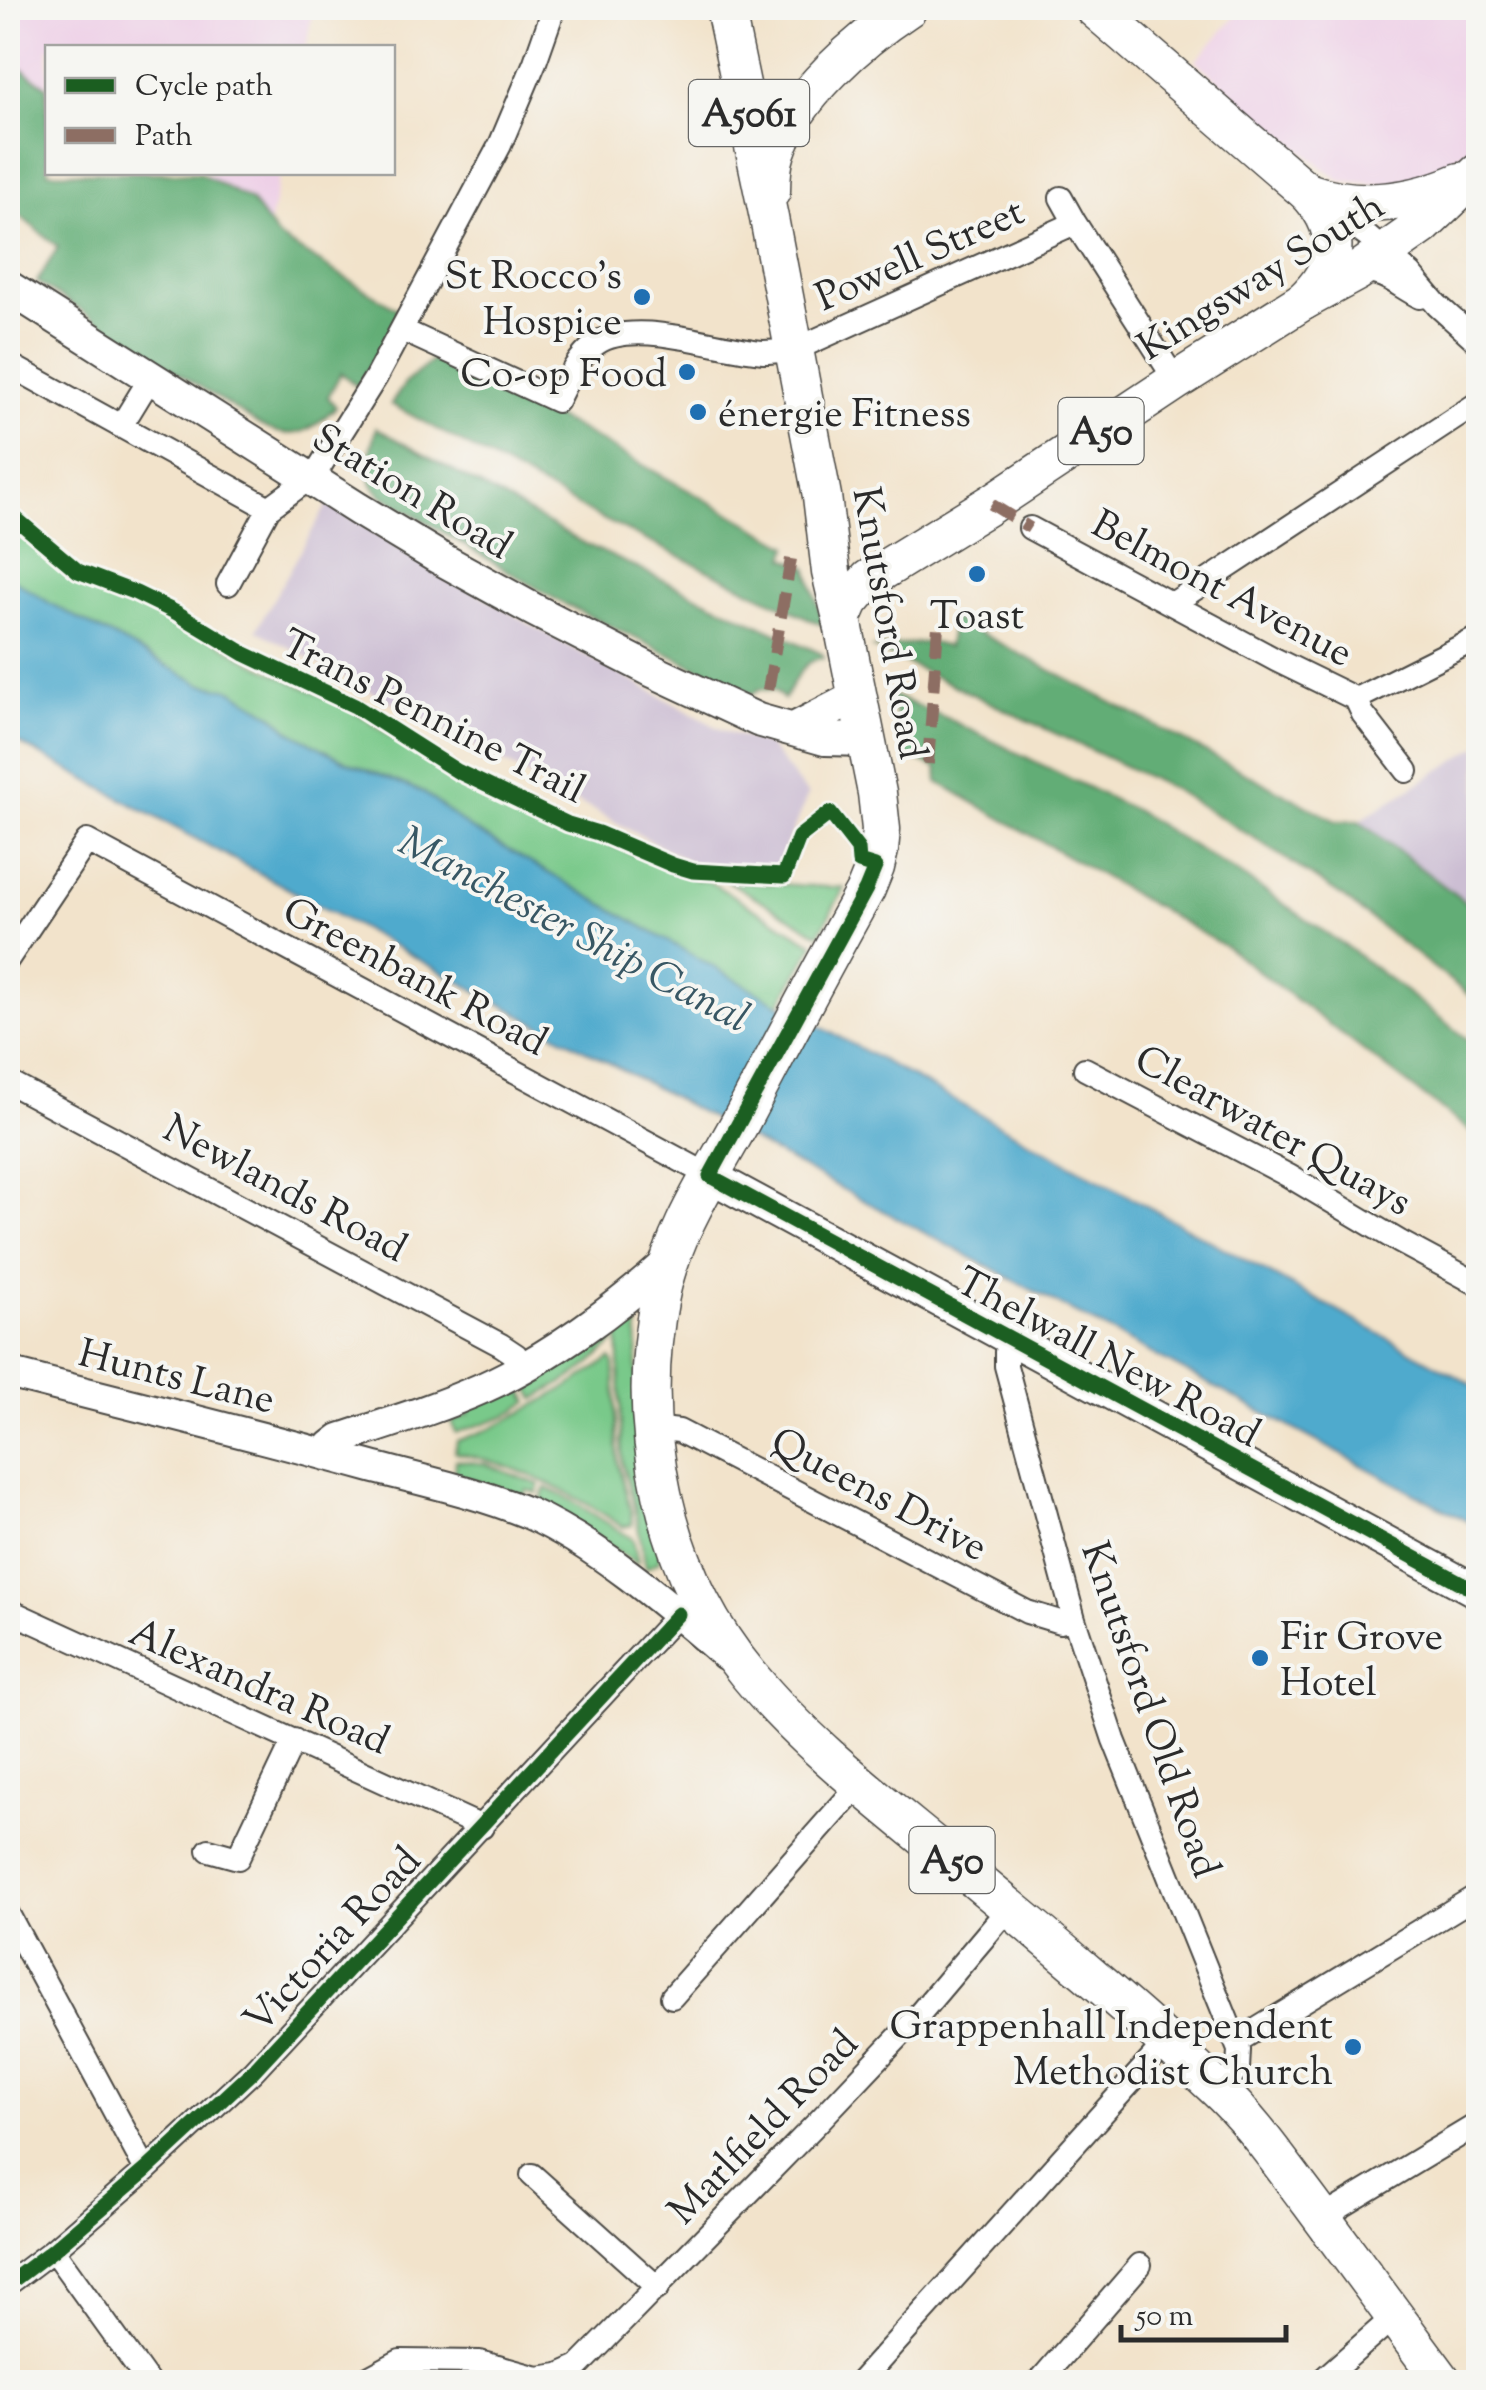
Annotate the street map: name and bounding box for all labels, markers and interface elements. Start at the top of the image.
legend [45,45,395,175]
text: Cycle path [135,66,273,109]
road number: A5061 [689,80,809,146]
text: Path [135,116,193,159]
street label: Kingsway South [1128,180,1397,377]
street label: Powell Street [807,186,1035,328]
place label: St Rocco's Hospice [445,250,622,353]
marker: St Rocco's Hospice [631,286,653,308]
place label: Co-op Food [460,348,667,405]
marker: Co-op Food [676,361,698,383]
place label: énergie Fitness [718,388,971,445]
road number: A50 [1058,398,1144,464]
marker: énergie Fitness [687,401,709,423]
street label: Station Road [300,412,522,576]
street label: Knutsford Road [835,483,939,764]
street label: Belmont Avenue [1080,498,1362,684]
marker: Toast [966,563,988,585]
place label: Toast [930,590,1024,647]
street label: Trans Pennine Trail [270,618,594,820]
water label: Manchester Ship Canal [387,815,759,1050]
street label: Greenbank Road [271,885,556,1073]
street label: Clearwater Quays [1123,1033,1421,1233]
street label: Newlands Road [152,1103,416,1279]
street label: Thelwall New Road [945,1256,1269,1464]
street label: Hunts Lane [72,1327,280,1431]
street label: Queens Drive [759,1416,996,1578]
street label: Knutsford Old Road [1064,1535,1232,1886]
street label: Alexandra Road [119,1606,397,1772]
place label: Fir Grove Hotel [1280,1611,1443,1714]
marker: Fir Grove Hotel [1249,1647,1271,1669]
road number: A50 [910,1827,994,1893]
street label: Victoria Road [232,1836,436,2048]
place label: Grappenhall Independent Methodist Church [890,2000,1333,2103]
street label: Marlfield Road [657,2019,873,2240]
marker: Grappenhall Independent Methodist Church [1342,2036,1364,2058]
scale bar [1121,2280,1286,2342]
text: 50 m [1134,2296,1194,2339]

